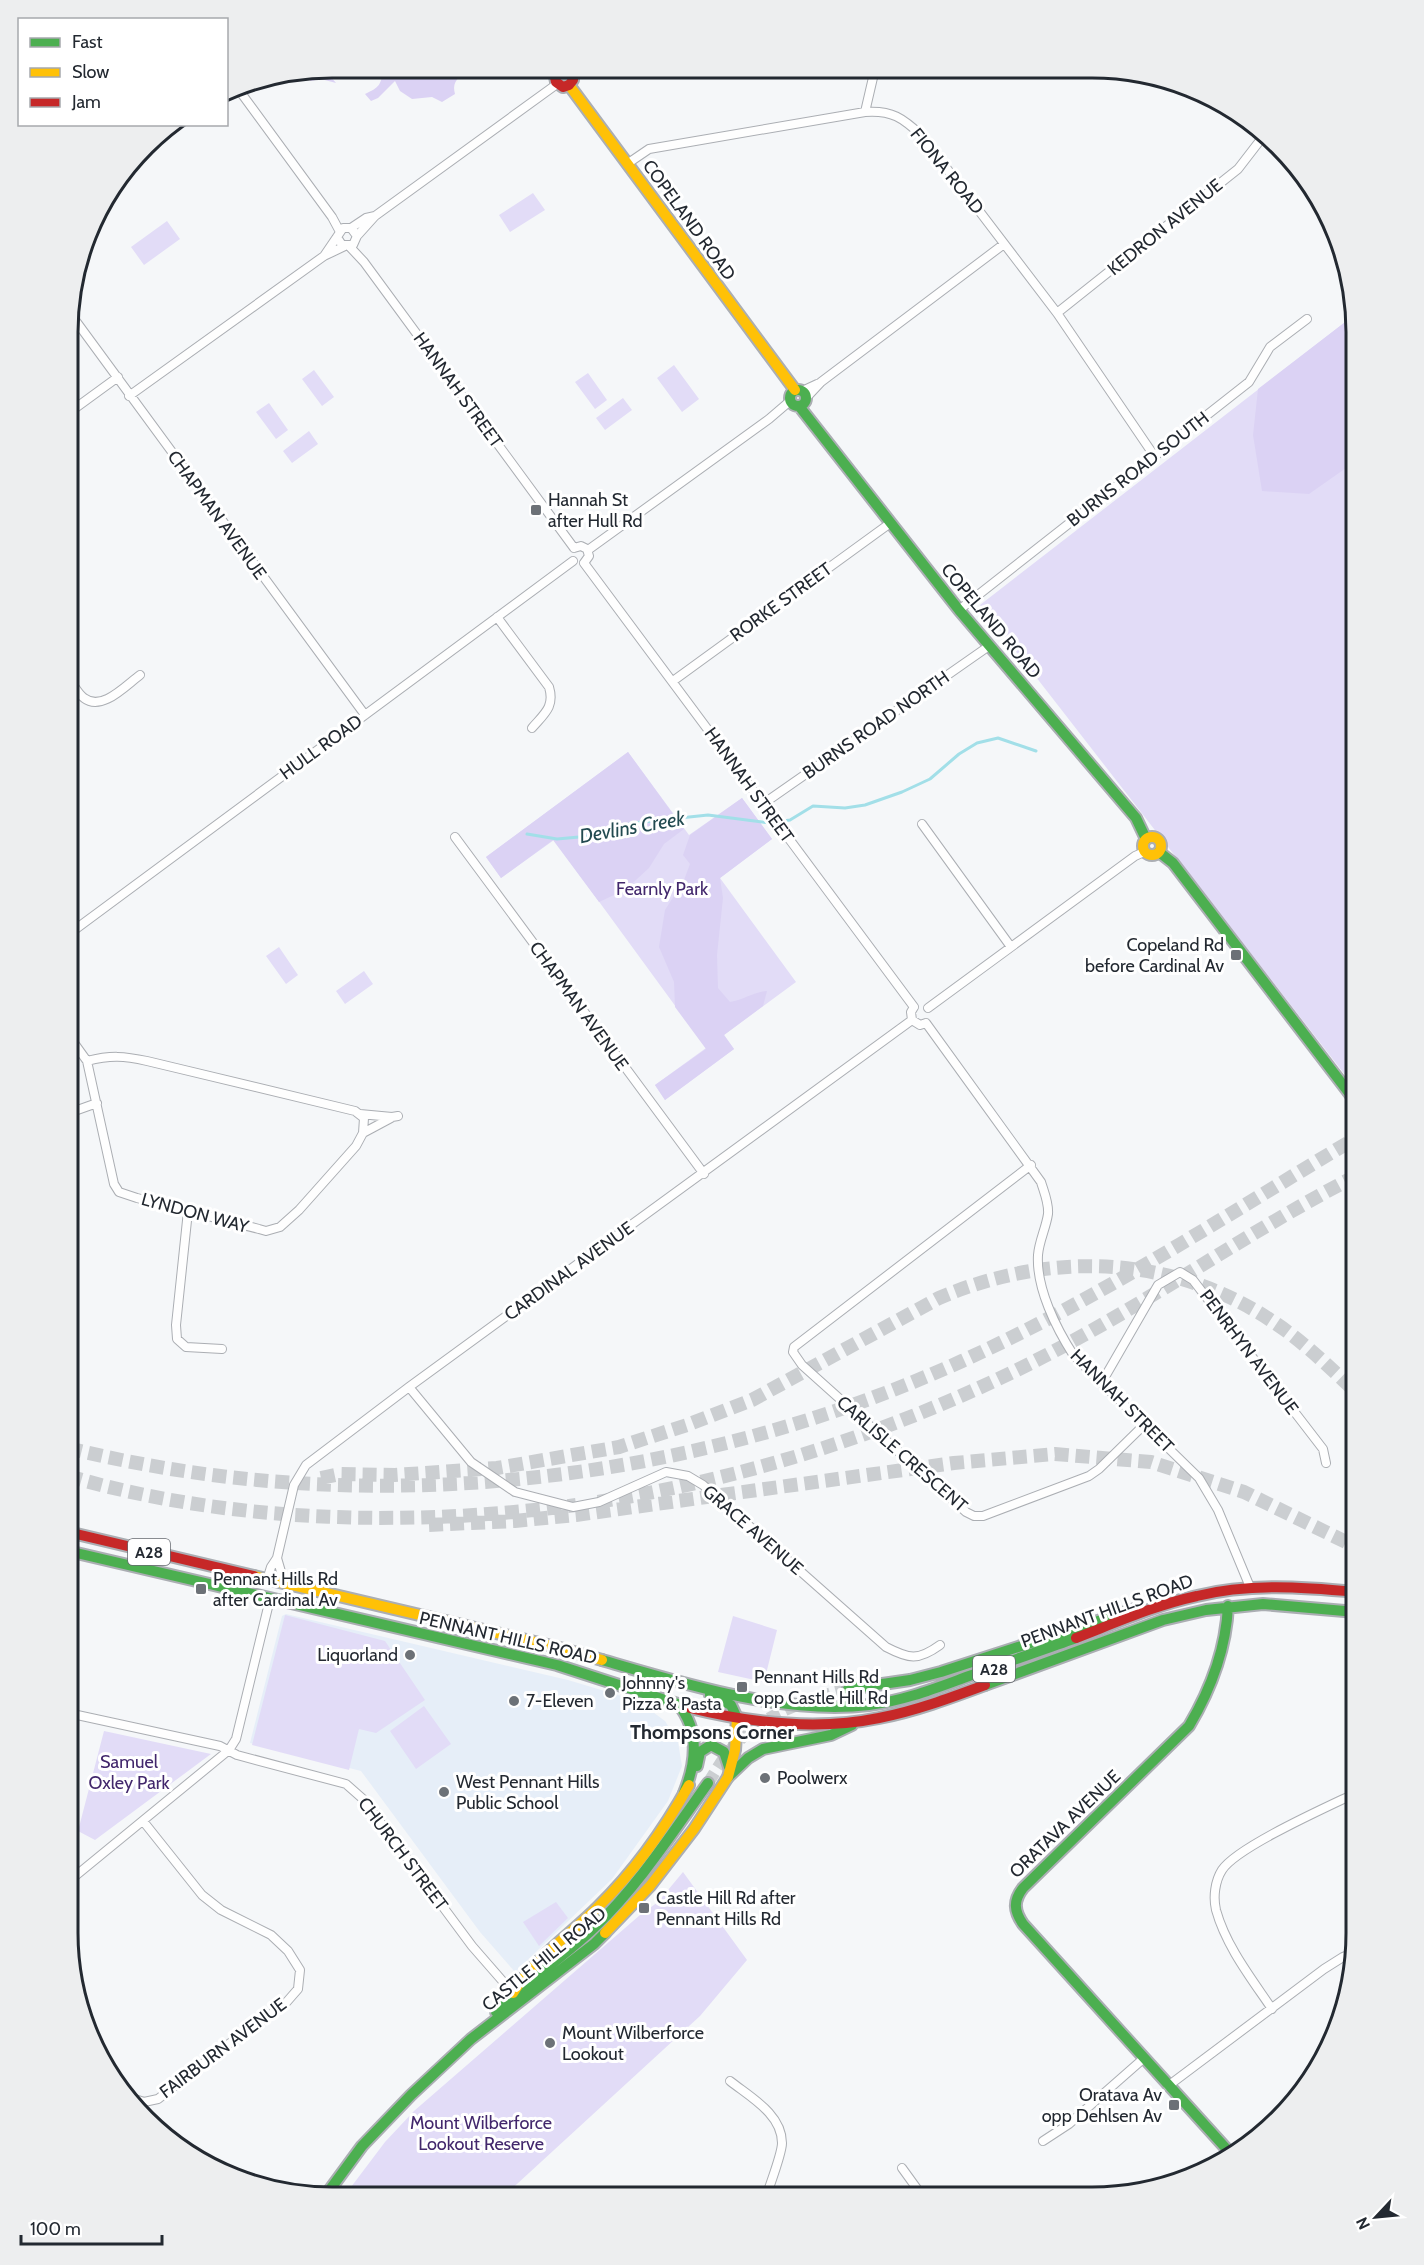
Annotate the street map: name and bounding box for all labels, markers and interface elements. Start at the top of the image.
legend [18,18,228,126]
text: Fast [72,31,103,53]
text: Slow [72,61,109,83]
text: Jam [71,91,101,113]
street label: FIONA ROAD [906,124,988,218]
street label: COPELAND ROAD [638,155,740,285]
street label: KEDRON AVENUE [1103,174,1227,280]
street label: HANNAH STREET [409,328,508,452]
street label: BURNS ROAD SOUTH [1063,407,1213,531]
street label: CHAPMAN AVENUE [163,446,271,584]
place label: Hannah St after Hull Rd [548,489,642,532]
marker: Hannah St after Hull Rd [529,503,543,517]
street label: RORKE STREET [726,558,836,646]
street label: COPELAND ROAD [936,559,1046,683]
street label: BURNS ROAD NORTH [798,666,954,784]
street label: HULL ROAD [275,710,367,784]
street label: HANNAH STREET [700,723,799,847]
water label: Devlins Creek [577,806,688,848]
park label: Fearnly Park [616,878,709,900]
place label: Copeland Rd before Cardinal Av [1085,934,1224,977]
street label: CHAPMAN AVENUE [525,937,633,1075]
marker: Copeland Rd before Cardinal Av [1229,948,1243,962]
street label: LYNDON WAY [139,1188,252,1238]
street label: CARDINAL AVENUE [500,1217,638,1325]
street label: PENRHYN AVENUE [1195,1285,1303,1419]
street label: HANNAH STREET [1066,1345,1179,1458]
street label: CARLISLE CRESCENT [832,1391,972,1517]
street label: GRACE AVENUE [698,1480,808,1580]
road number: A28 [128,1539,170,1565]
place label: Pennant Hills Rd after Cardinal Av [213,1568,338,1611]
street label: PENNANT HILLS ROAD [1018,1570,1196,1652]
marker: Pennant Hills Rd after Cardinal Av [194,1582,208,1596]
street label: PENNANT HILLS ROAD [417,1607,599,1669]
place label: Liquorland [317,1644,398,1666]
marker: Liquorland [403,1648,417,1662]
road number: A28 [973,1656,1015,1682]
place label: Pennant Hills Rd opp Castle Hill Rd [754,1666,888,1709]
place label: Johnny's Pizza & Pasta [621,1672,722,1715]
marker: Pennant Hills Rd opp Castle Hill Rd [735,1680,749,1694]
marker: Johnny's Pizza & Pasta [603,1686,617,1700]
place label: 7-Eleven [526,1690,594,1712]
marker: 7-Eleven [507,1694,521,1708]
district label: Thompsons Corner [630,1720,794,1744]
park label: Samuel Oxley Park [88,1751,170,1794]
street label: ORATAVA AVENUE [1005,1765,1125,1883]
place label: Poolwerx [777,1767,848,1789]
place label: West Pennant Hills Public School [456,1771,600,1814]
marker: Poolwerx [758,1771,772,1785]
marker: West Pennant Hills Public School [437,1785,451,1799]
street label: CHURCH STREET [353,1793,453,1915]
place label: Castle Hill Rd after Pennant Hills Rd [656,1887,796,1930]
marker: Castle Hill Rd after Pennant Hills Rd [637,1901,651,1915]
street label: CASTLE HILL ROAD [477,1902,611,2016]
street label: FAIRBURN AVENUE [155,1993,291,2103]
place label: Mount Wilberforce Lookout [562,2022,704,2065]
marker: Mount Wilberforce Lookout [543,2036,557,2050]
place label: Oratava Av opp Dehlsen Av [1042,2084,1162,2127]
marker: Oratava Av opp Dehlsen Av [1167,2098,1181,2112]
park label: Mount Wilberforce Lookout Reserve [410,2112,552,2155]
north arrow [1346,2187,1406,2247]
scale bar [21,2208,162,2246]
text: N [1352,2214,1374,2233]
text: 100 m [30,2218,81,2240]

